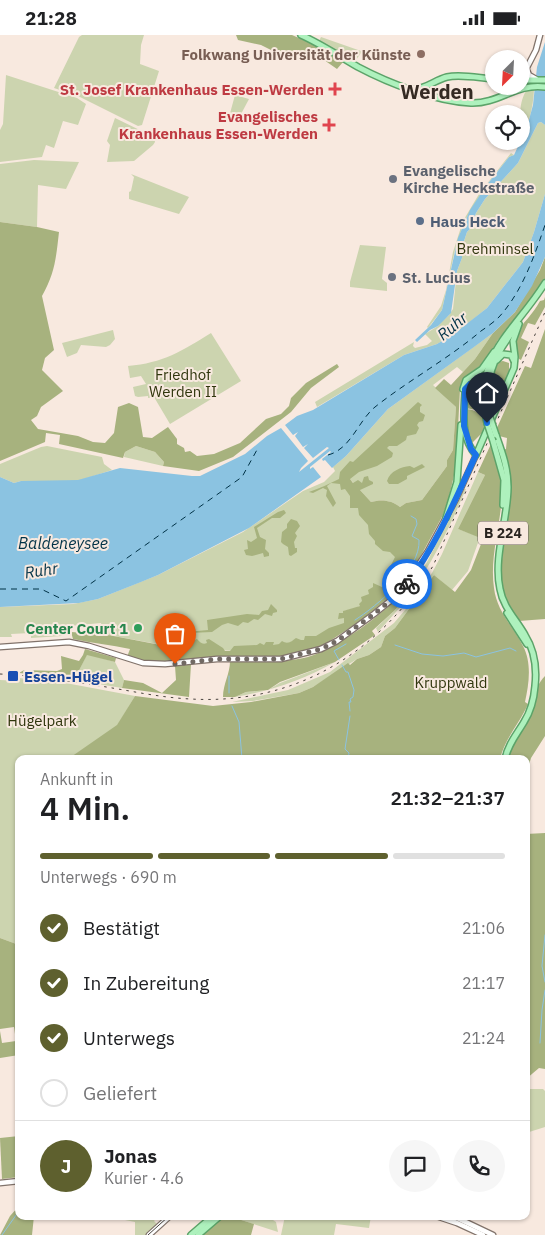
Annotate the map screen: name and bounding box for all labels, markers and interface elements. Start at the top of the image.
text: 21:28 [25,6,77,30]
place label: Folkwang Universität der Künste [181,45,411,64]
marker: Folkwang Universität der Künste [415,48,427,60]
north arrow [485,50,530,95]
map controls [485,50,530,150]
district label: Werden [400,78,474,105]
place label: St. Josef Krankenhaus Essen-Werden [60,80,324,99]
marker: St. Josef Krankenhaus Essen-Werden [328,82,342,96]
button: locate [485,105,530,150]
place label: Evangelisches Krankenhaus Essen-Werden [119,107,318,143]
marker: Evangelisches Krankenhaus Essen-Werden [322,118,336,132]
place label: Evangelische Kirche Heckstraße [403,161,534,197]
marker: Evangelische Kirche Heckstraße [387,173,399,185]
place label: Haus Heck [430,212,505,231]
marker: Haus Heck [414,215,426,227]
park label: Brehminsel [457,239,533,258]
place label: St. Lucius [402,268,471,287]
marker: St. Lucius [386,271,398,283]
water label: Ruhr [433,307,472,344]
park label: Friedhof Werden II [149,365,217,401]
pin [466,372,508,423]
icon: home [473,379,501,407]
road number: B 224 [478,521,528,544]
water label: Baldeneysee [18,533,108,553]
water label: Ruhr [23,557,60,583]
courier [382,559,432,609]
icon: bike [393,570,421,598]
pin [154,613,196,664]
place label: Center Court 1 [26,619,128,638]
icon: bag [161,620,189,648]
marker: Center Court 1 [132,622,144,634]
place label: Essen-Hügel [24,667,113,686]
marker: Essen-Hügel [6,669,20,683]
park label: Kruppwald [415,673,487,692]
park label: Hügelpark [7,711,77,730]
text: Ankunft in [40,769,113,789]
text: 21:32–21:37 [391,786,505,810]
text: 4 Min. [40,787,130,829]
text: Unterwegs · 690 m [40,867,177,887]
icon: check [40,914,68,942]
text: Bestätigt [83,916,160,940]
text: 21:06 [462,918,505,938]
icon: check [40,969,68,997]
text: In Zubereitung [83,971,209,995]
text: 21:17 [462,973,505,993]
icon: check [40,1024,68,1052]
text: Unterwegs [83,1026,175,1050]
text: 21:24 [462,1028,505,1048]
text: Geliefert [83,1081,157,1105]
button: chat [389,1140,441,1192]
button: phone [453,1140,505,1192]
text: Jonas [104,1144,157,1168]
text: J [61,1154,71,1178]
text: Kurier · 4.6 [104,1168,184,1188]

